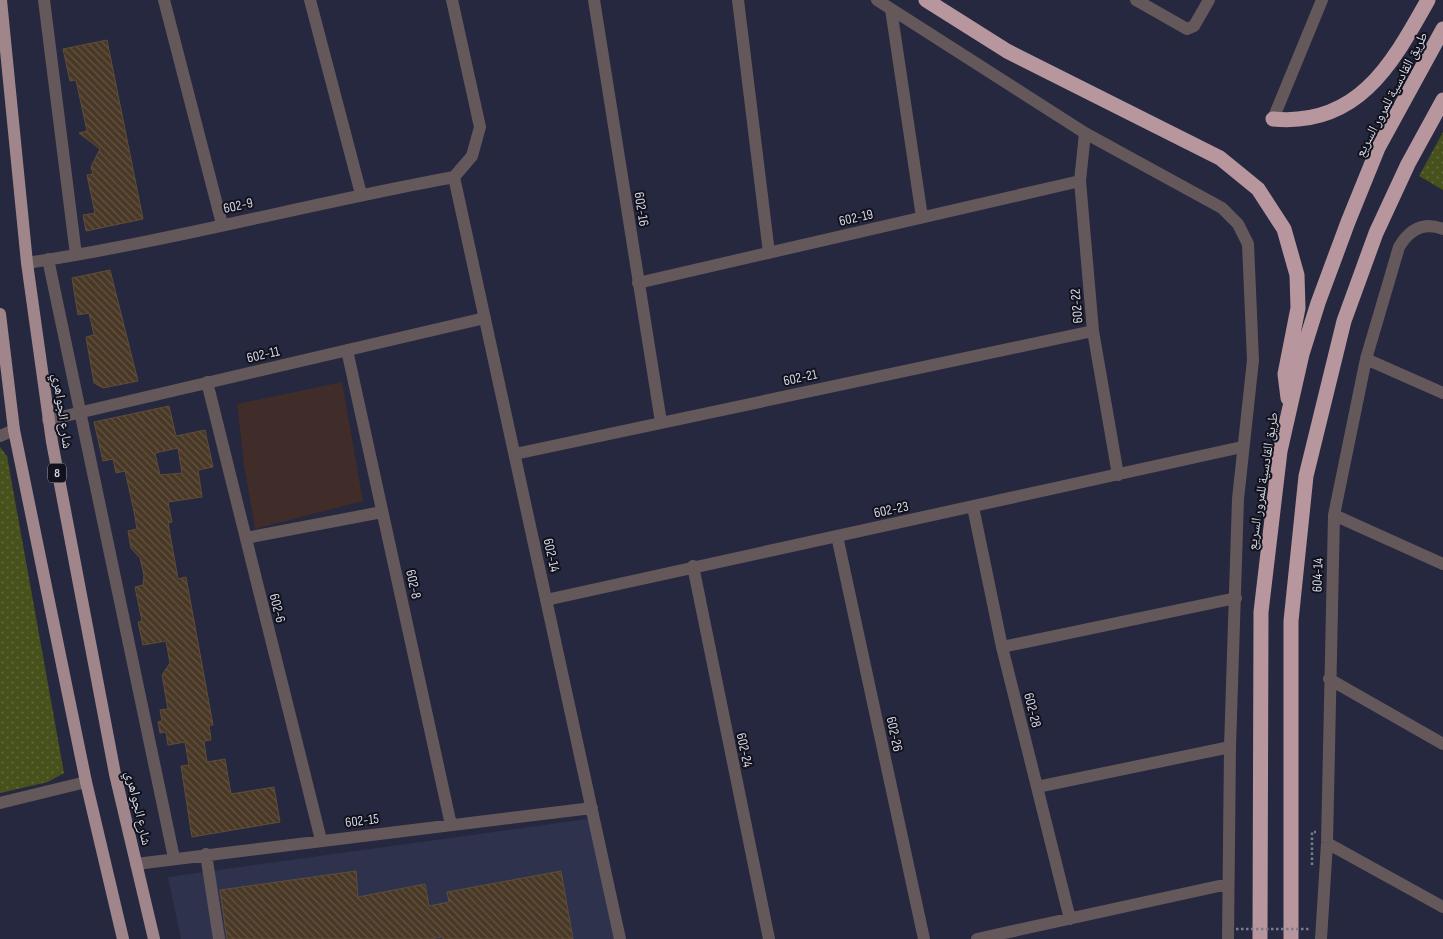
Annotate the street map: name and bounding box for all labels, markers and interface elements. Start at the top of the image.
street label: طريق القادسية للمرور السريع [1351,29,1433,160]
street label: 602-16 [630,191,653,227]
street label: 602-9 [222,194,254,217]
street label: 602-19 [837,205,875,230]
street label: 602-22 [1066,288,1086,324]
street label: 602-11 [245,342,281,366]
street label: 602-21 [782,366,819,389]
street label: شارع الجواهري [46,372,76,450]
street label: طريق القادسية للمرور السريع [1243,411,1283,551]
road number: 8 [48,463,66,482]
street label: 602-23 [872,498,910,521]
street label: 602-14 [540,537,563,574]
street label: 604-14 [1308,558,1327,592]
street label: 602-8 [402,568,425,600]
street label: 602-6 [266,592,289,624]
street label: 602-28 [1020,691,1045,729]
street label: 602-26 [883,715,906,753]
street label: 602-24 [733,731,756,769]
street label: شارع الجواهري [119,769,155,848]
street label: 602-15 [344,810,380,831]

